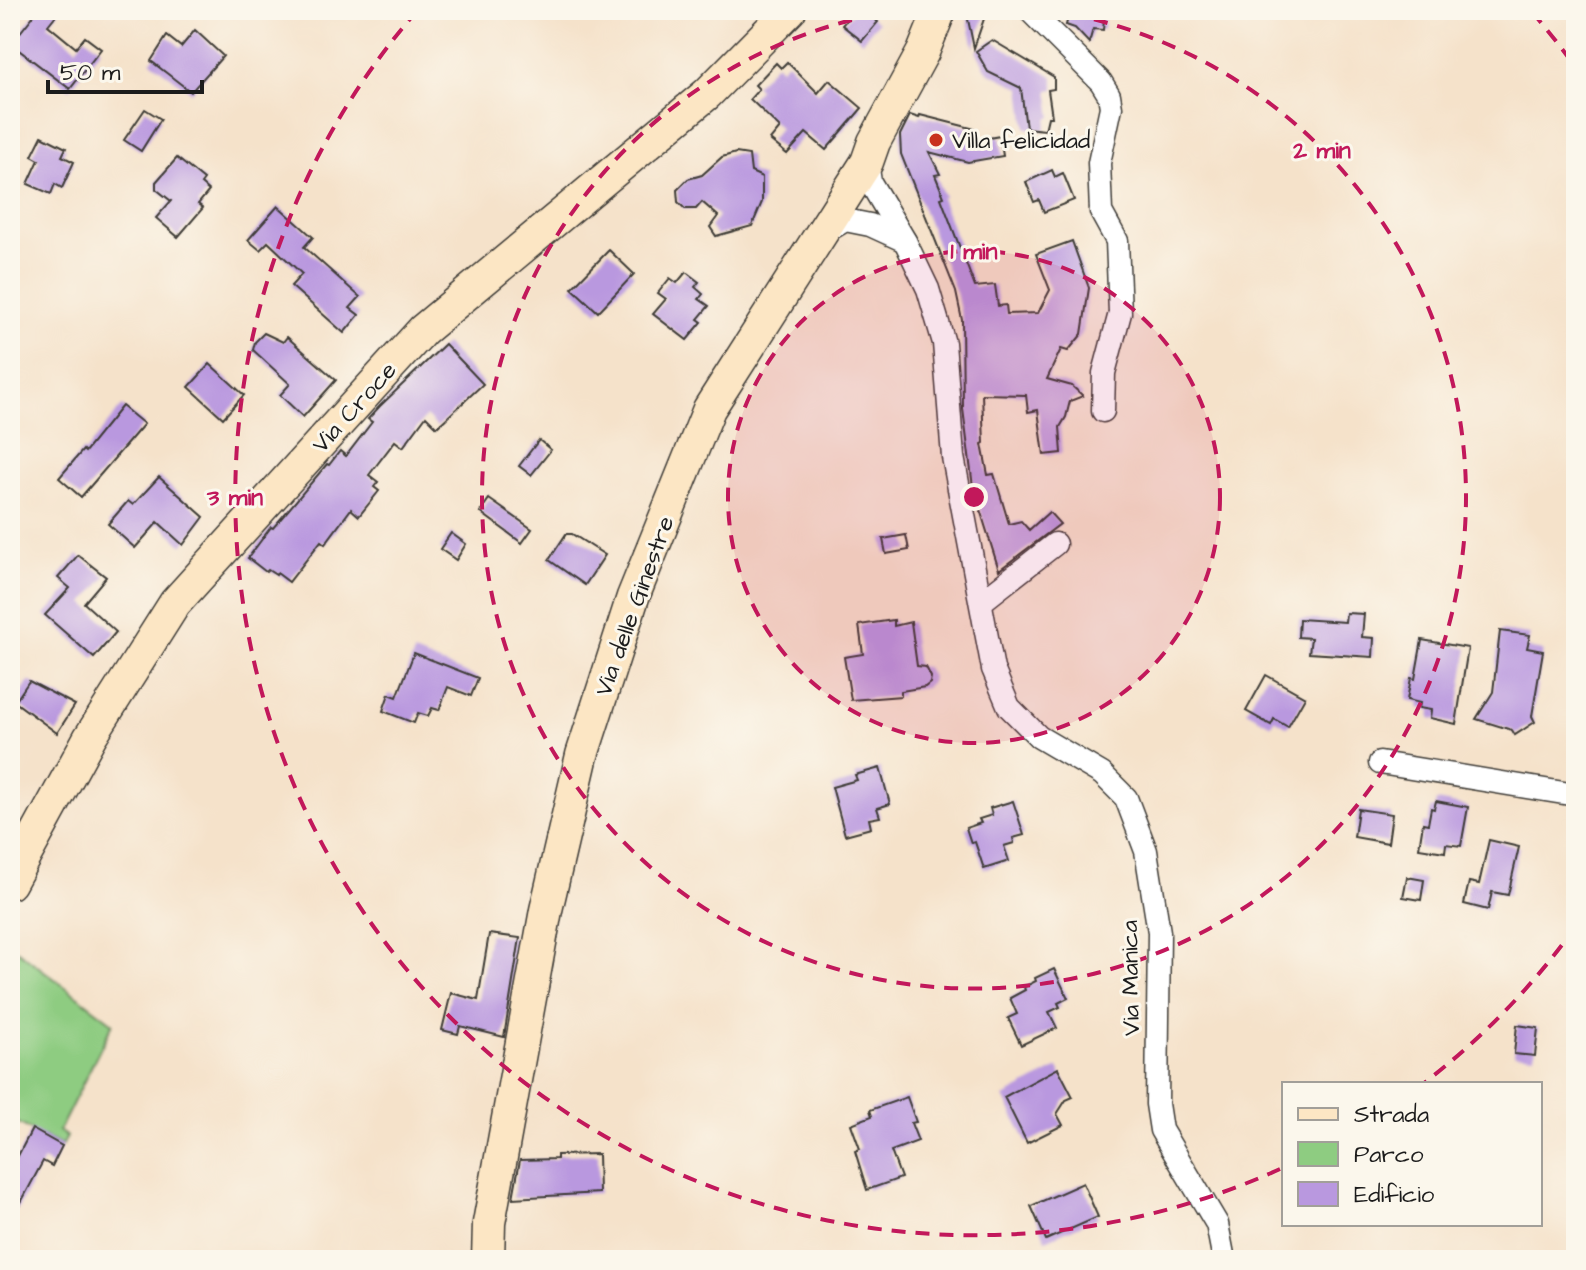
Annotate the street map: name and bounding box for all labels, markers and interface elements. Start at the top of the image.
scale bar [48,44,202,94]
text: 50 m [60,56,121,90]
place label: Villa felicidad [952,124,1090,158]
marker: Villa felicidad [927,131,945,149]
text: 2 min [1292,134,1351,168]
text: 1 min [951,235,998,269]
street label: Via Croce [305,355,405,461]
text: 3 min [206,481,263,515]
centre of rings [960,483,988,511]
street label: Via delle Ginestre [587,512,683,701]
street label: Via Manica [1113,920,1149,1036]
legend [1282,1082,1542,1226]
text: Strada [1354,1098,1429,1132]
text: Parco [1354,1138,1424,1172]
text: Edificio [1354,1178,1435,1212]

